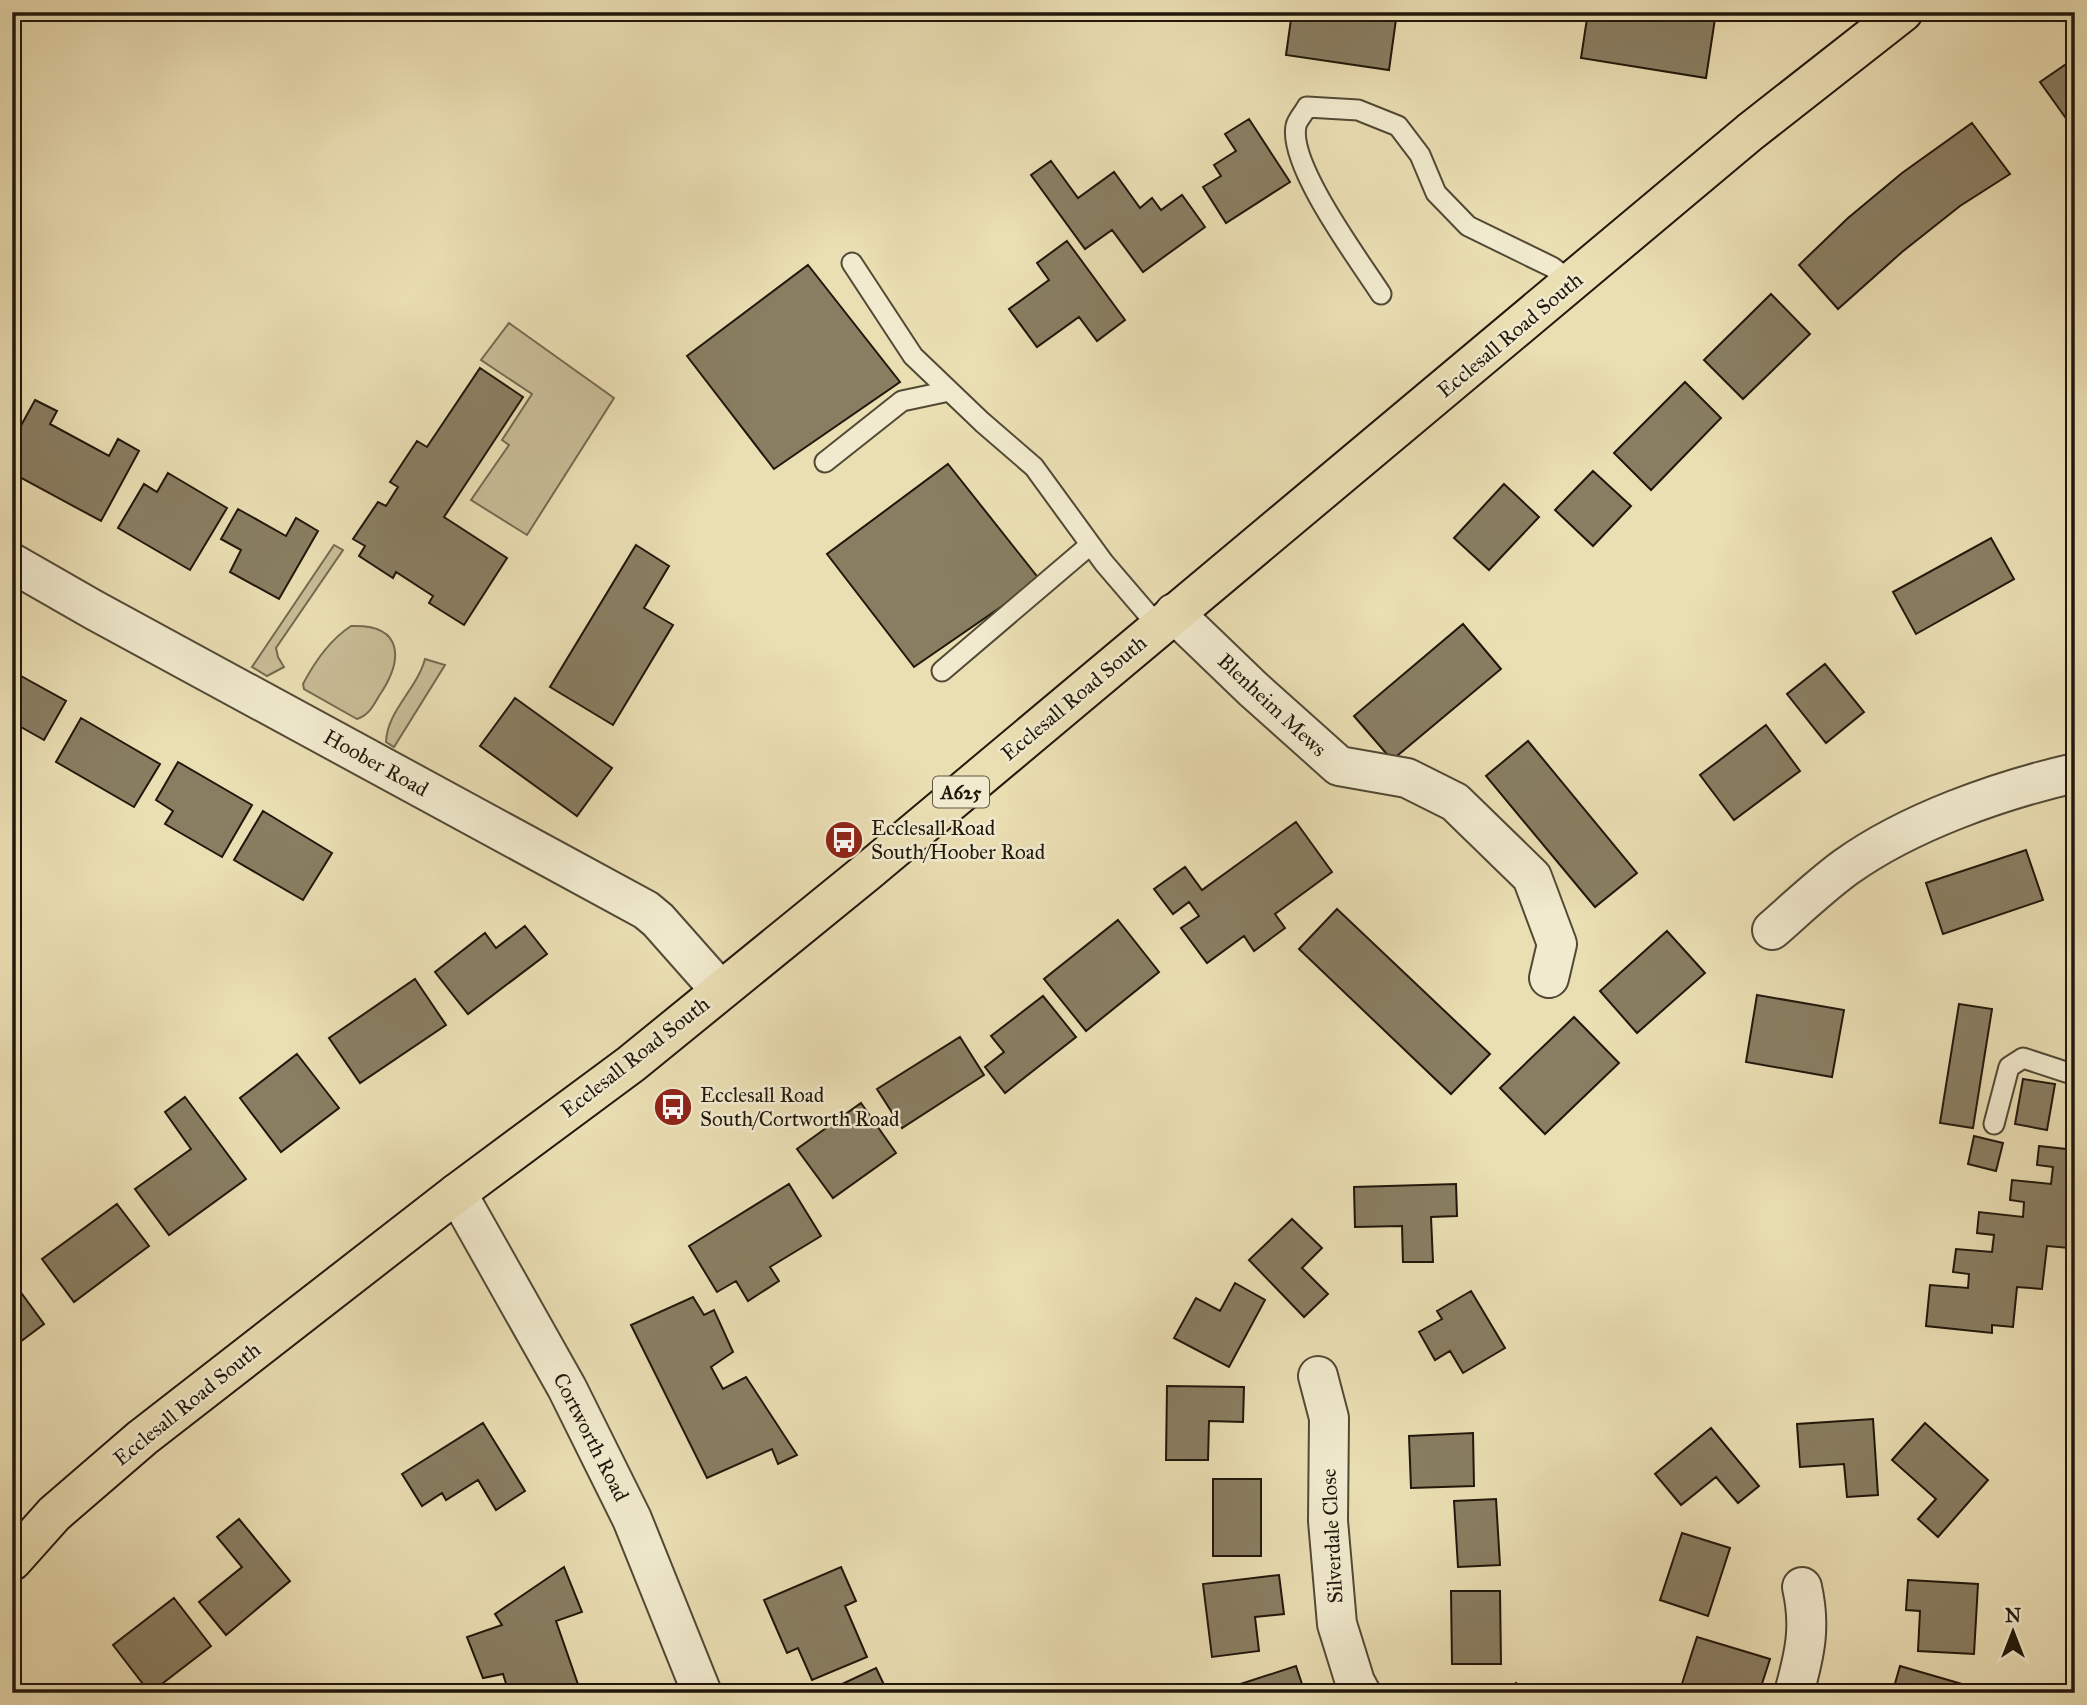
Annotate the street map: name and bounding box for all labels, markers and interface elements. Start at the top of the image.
street label: Ecclesall Road South [1432,266,1588,403]
street label: Ecclesall Road South [996,629,1152,766]
street label: Blenheim Mews [1212,648,1332,762]
street label: Hoober Road [319,724,433,803]
road number: A625 [933,776,989,807]
place label: Ecclesall Road South/Hoober Road [871,815,1046,865]
bus stop icon: Ecclesall Road South/Hoober Road [823,819,865,861]
street label: Ecclesall Road South [555,991,715,1123]
place label: Ecclesall Road South/Cortworth Road [700,1082,900,1132]
bus stop icon: Ecclesall Road South/Cortworth Road [652,1086,694,1128]
street label: Ecclesall Road South [108,1336,266,1471]
street label: Cortworth Road [547,1368,635,1506]
street label: Silverdale Close [1315,1468,1349,1604]
north arrow [1979,1596,2048,1666]
text: N [2005,1604,2021,1627]

